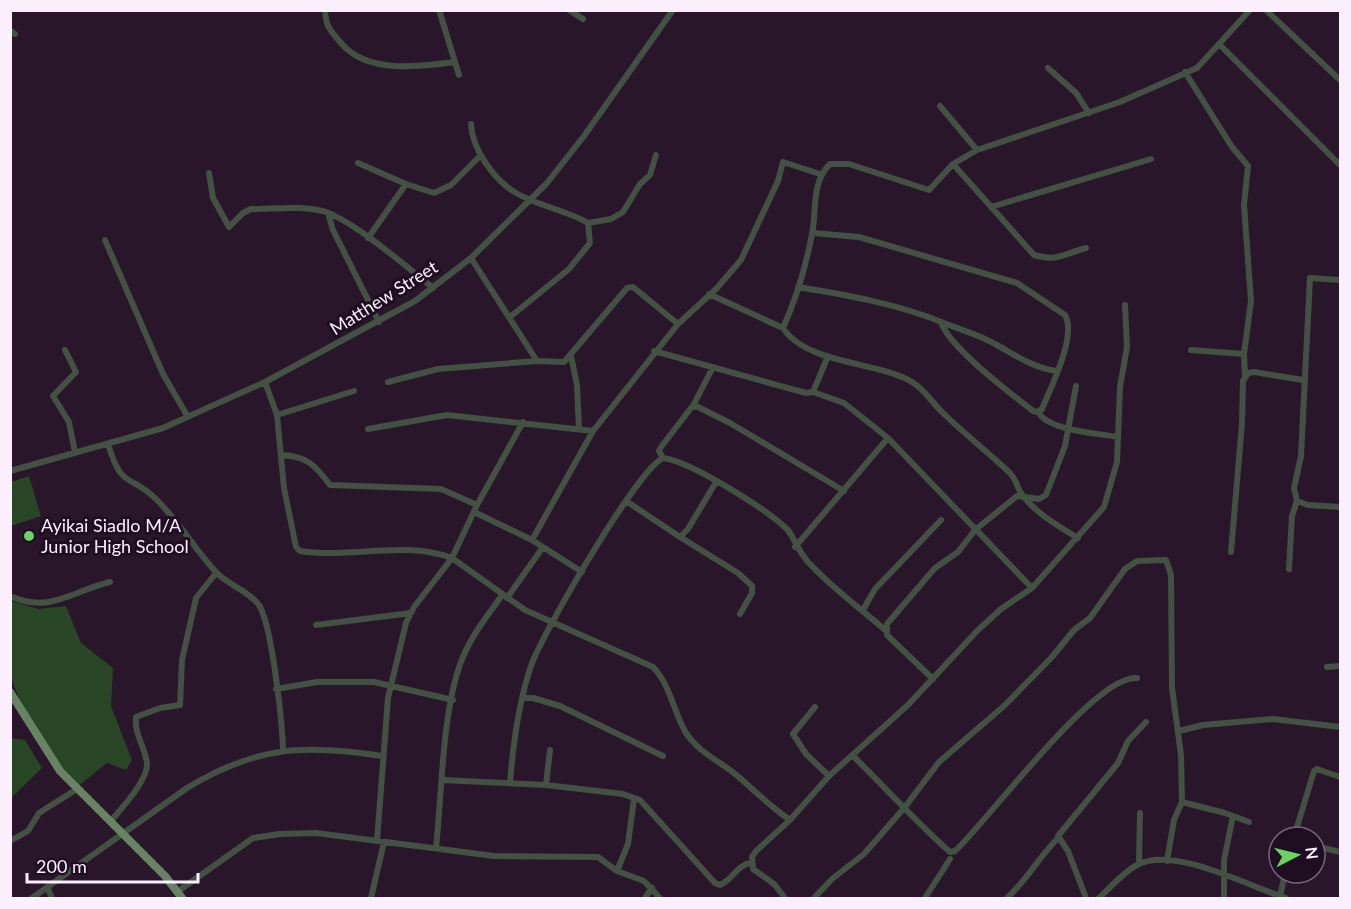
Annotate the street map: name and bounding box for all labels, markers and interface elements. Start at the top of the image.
street label: Matthew Street [326,255,442,339]
place label: Ayikai Siadlo M/A Junior High School [41,514,189,557]
marker: Ayikai Siadlo M/A Junior High School [22,529,36,543]
north arrow [1267,825,1327,885]
scale bar [27,846,198,884]
text: N [1302,846,1323,860]
text: 200 m [36,855,87,877]

